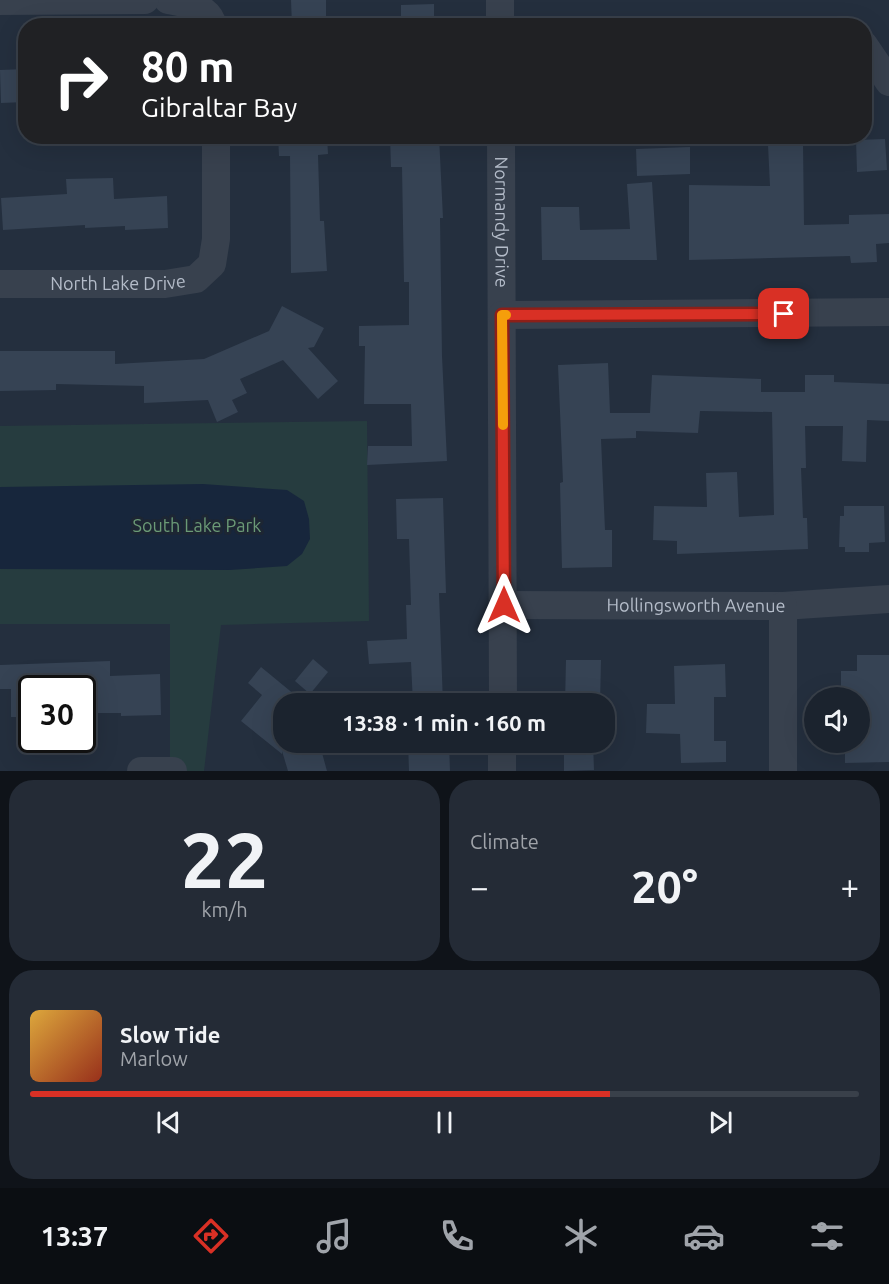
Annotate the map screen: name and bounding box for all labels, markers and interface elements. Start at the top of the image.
icon: right [42,42,120,120]
text: 80 m [141,43,235,90]
text: Gibraltar Bay [141,92,297,122]
street label: Normandy Drive [492,156,513,288]
street label: North Lake Drive [50,270,187,293]
pin [758,288,809,339]
icon: arrive [767,297,800,330]
park label: South Lake Park [133,515,261,535]
position arrow [472,573,536,637]
street label: Hollingsworth Avenue [607,594,785,615]
speed limit sign: 30 [18,675,96,753]
map controls [804,687,870,753]
button: sound [804,687,870,753]
text: 13:38 · 1 min · 160 m [342,710,546,735]
text: 22 [181,815,268,903]
text: Climate [470,830,539,853]
text: 20° [631,861,698,912]
text: − [470,868,489,905]
text: + [840,868,859,905]
text: km/h [201,898,248,921]
text: Slow Tide [120,1022,220,1047]
text: Marlow [120,1047,188,1070]
icon: previous [152,1106,185,1139]
icon: pause [428,1106,461,1139]
icon: next [704,1106,737,1139]
icon: directions [190,1215,232,1257]
icon: music [313,1215,355,1257]
icon: phone [436,1215,478,1257]
icon: climate [560,1215,602,1257]
icon: car [683,1215,725,1257]
icon: filters [806,1215,848,1257]
text: 13:37 [41,1221,108,1251]

